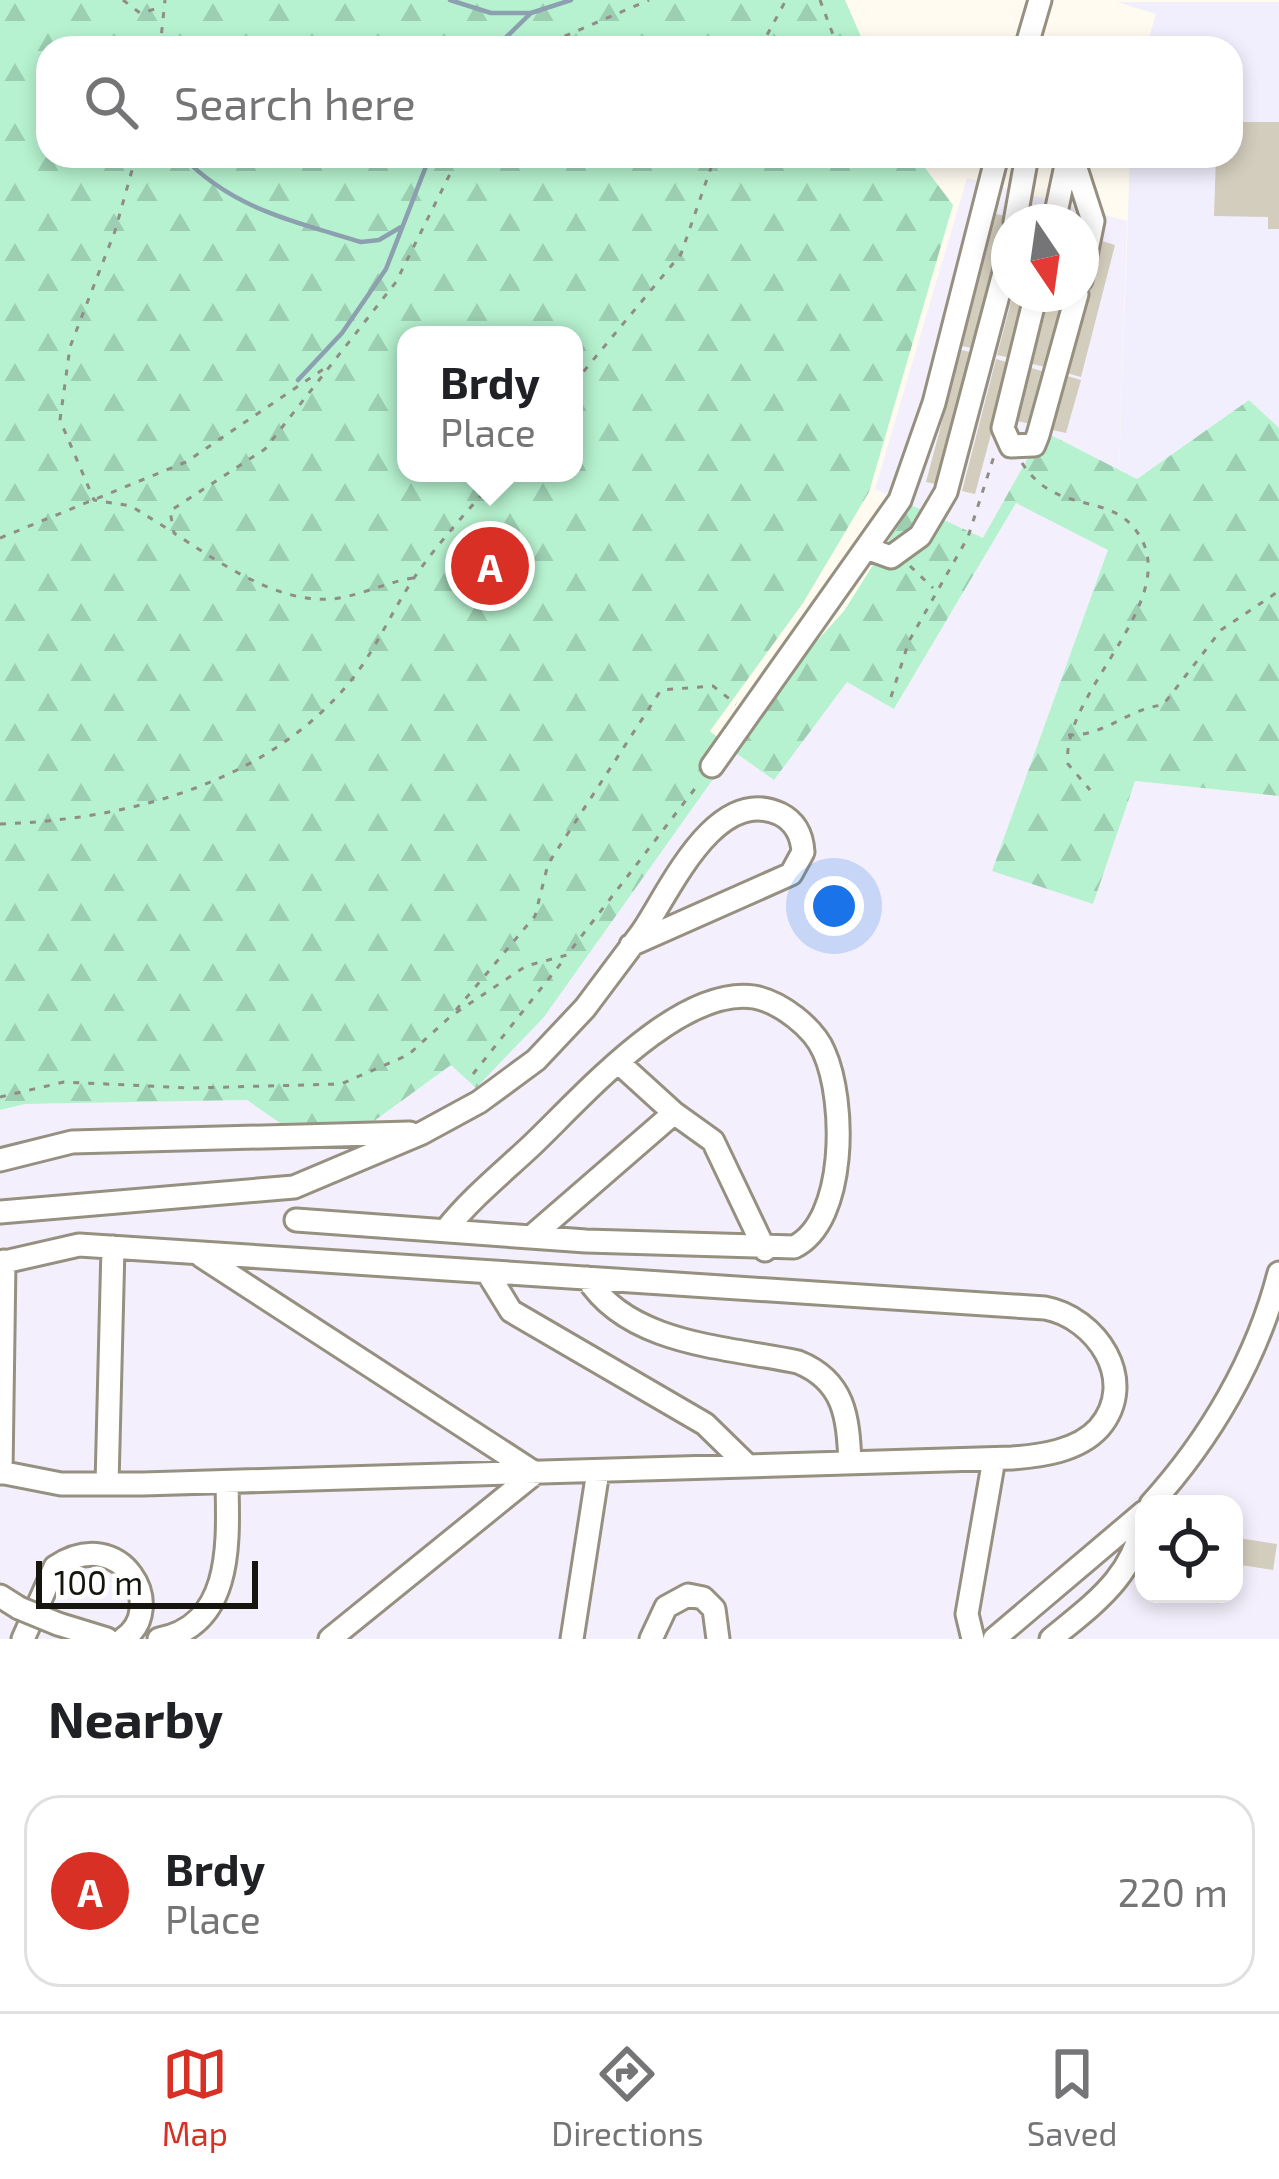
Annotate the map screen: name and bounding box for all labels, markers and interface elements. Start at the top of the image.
search box [36,36,1243,168]
icon: search [78,69,144,135]
text: Search here [174,75,416,129]
north arrow [991,204,1099,312]
popup [397,326,583,482]
text: Brdy [440,354,540,408]
text: Place [440,408,536,455]
pin: A [451,521,529,611]
your location [804,876,864,936]
map controls [1135,1495,1243,1603]
button: locate [1135,1495,1243,1603]
scale bar [36,1555,258,1608]
text: 100 m [54,1562,143,1602]
text: Nearby [48,1687,223,1748]
text: Brdy [165,1841,265,1895]
text: A [77,1868,103,1915]
text: 220 m [1118,1868,1228,1915]
text: Place [165,1895,261,1942]
tab: Map [162,2041,228,2153]
tab: Directions [551,2041,703,2153]
tab: Saved [1027,2041,1117,2153]

